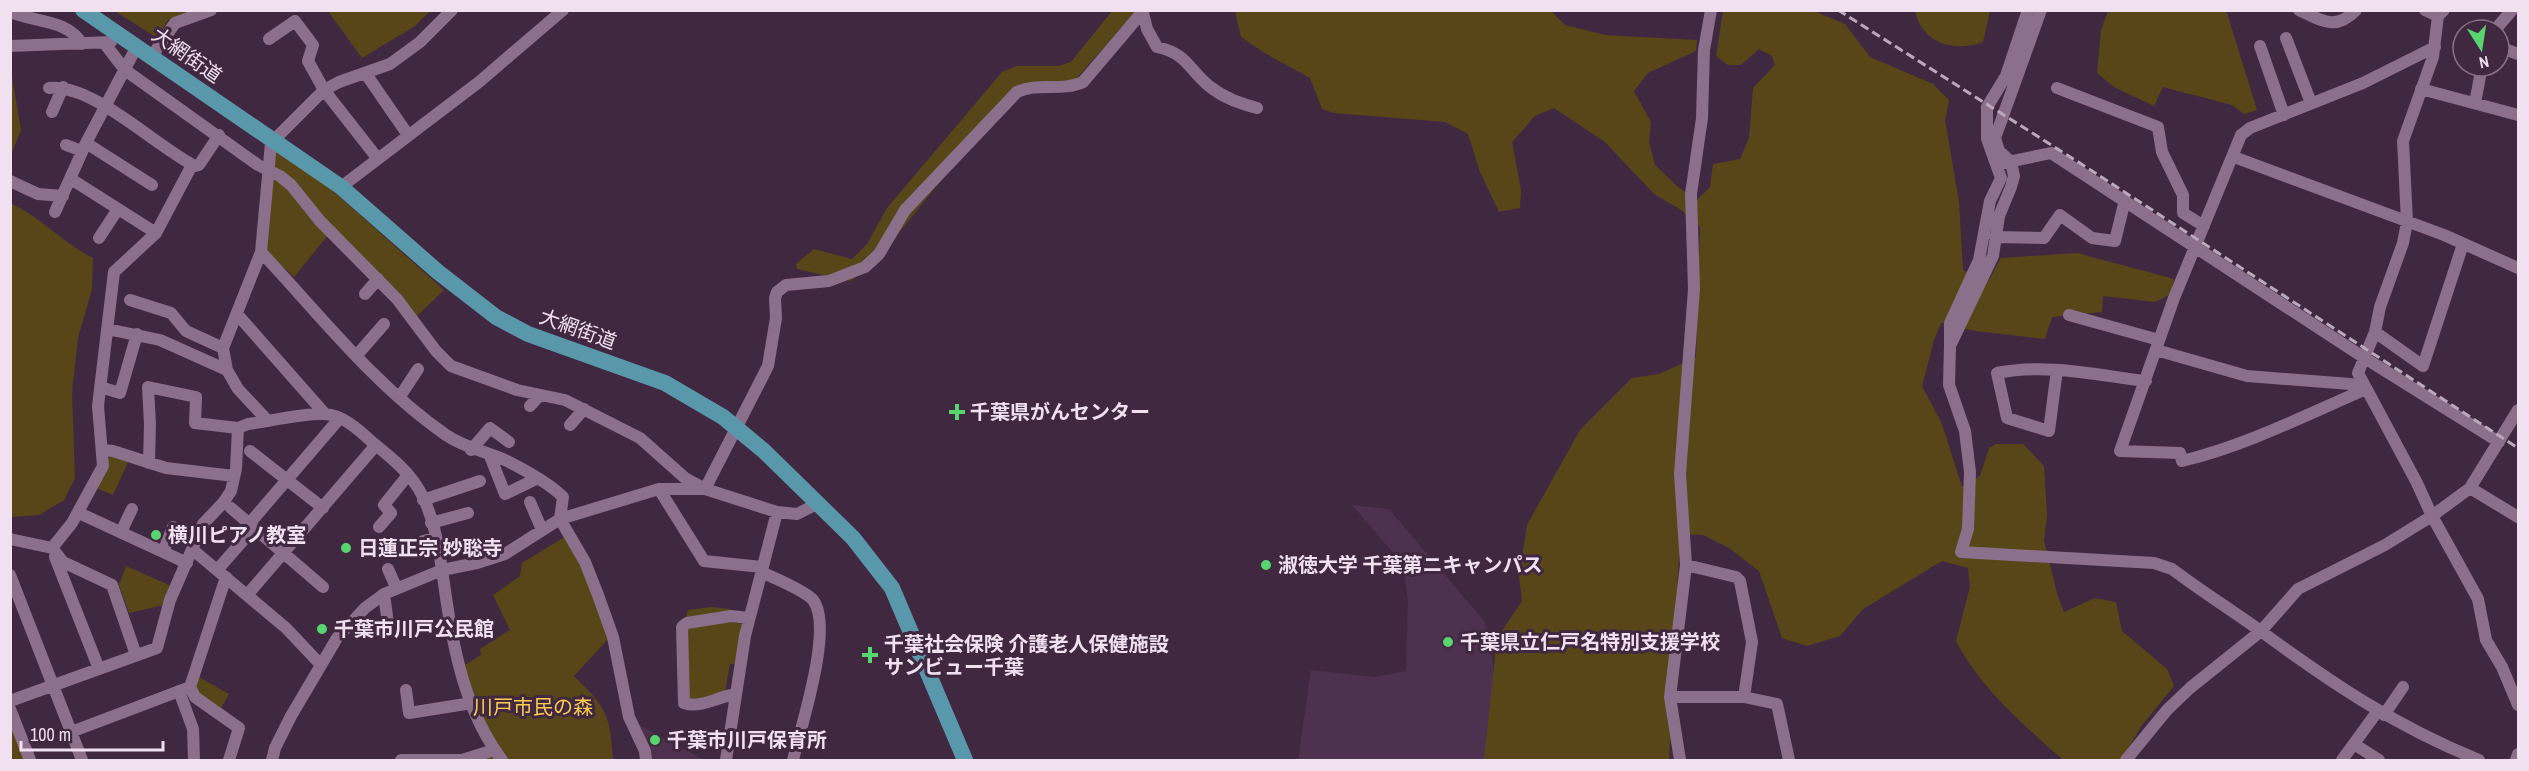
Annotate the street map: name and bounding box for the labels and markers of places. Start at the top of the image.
place label: 千葉県がんセンター [970,398,1150,425]
marker: 千葉県がんセンター [948,403,966,421]
place label: 横川ピアノ教室 [168,521,306,548]
marker: 横川ピアノ教室 [149,528,163,542]
place label: 日蓮正宗 妙聡寺 [358,534,503,561]
marker: 日蓮正宗 妙聡寺 [339,541,353,555]
place label: 淑徳大学 千葉第ニキャンパス [1278,551,1543,578]
marker: 淑徳大学 千葉第ニキャンパス [1259,558,1273,572]
place label: 千葉市川戸公民館 [334,615,494,642]
marker: 千葉市川戸公民館 [315,622,329,636]
place label: 千葉県立仁戸名特別支援学校 [1460,628,1720,655]
place label: 千葉社会保険 介護老人保健施設 サンビュー千葉 [884,630,1169,680]
marker: 千葉県立仁戸名特別支援学校 [1441,635,1455,649]
marker: 千葉社会保険 介護老人保健施設 サンビュー千葉 [861,646,879,664]
place label: 千葉市川戸保育所 [667,726,827,753]
marker: 千葉市川戸保育所 [648,733,662,747]

